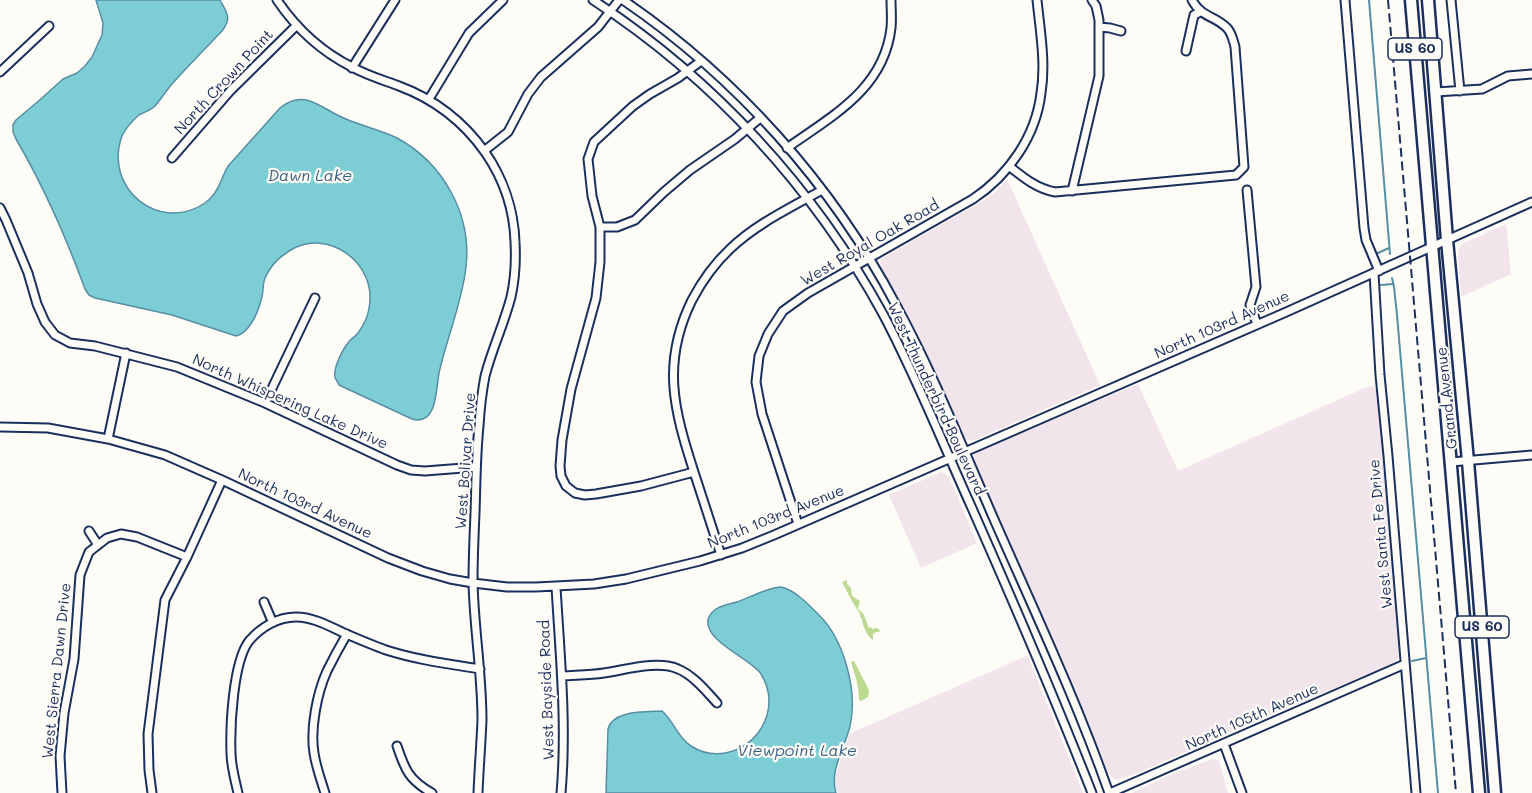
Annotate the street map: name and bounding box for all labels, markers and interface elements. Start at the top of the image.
street label: North Crown Point [171,26,277,138]
road number: US 60 [1388,38,1442,60]
water label: Dawn Lake [268,166,352,186]
street label: West Royal Oak Road [798,196,942,290]
street label: North 103rd Avenue [1152,287,1292,363]
street label: West Thunderbird Boulevard [883,300,989,498]
street label: Grand Avenue [1433,346,1461,450]
street label: North Whispering Lake Drive [189,351,391,453]
street label: West Bolivar Drive [452,392,480,530]
street label: West Santa Fe Drive [1365,458,1397,610]
street label: North 103rd Avenue [235,465,375,543]
street label: North 103rd Avenue [705,481,847,553]
street label: West Sierra Dawn Drive [39,582,75,760]
road number: US 60 [1455,616,1509,638]
street label: West Bayside Road [536,619,558,761]
street label: North 105th Avenue [1183,680,1321,754]
water label: Viewpoint Lake [737,741,857,761]

